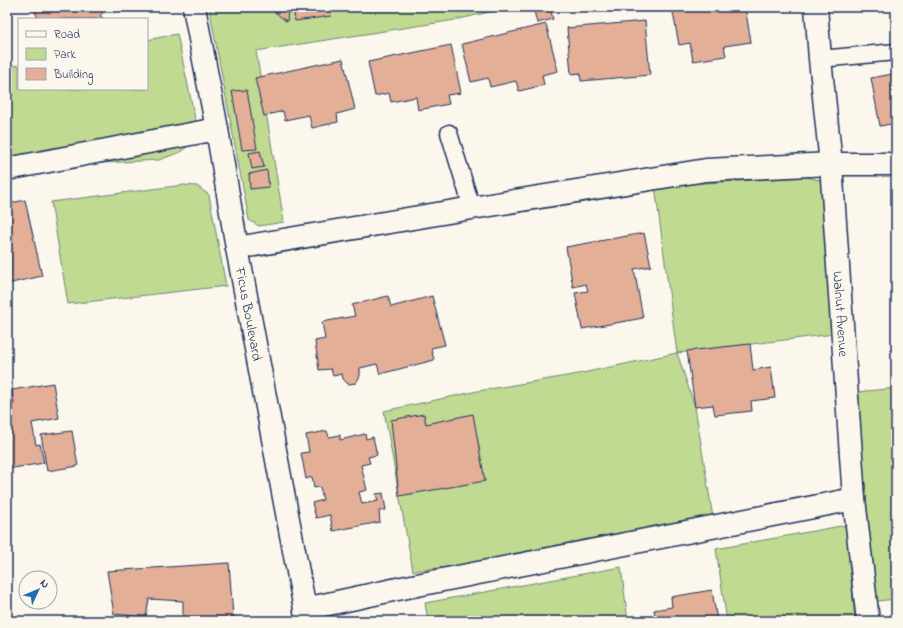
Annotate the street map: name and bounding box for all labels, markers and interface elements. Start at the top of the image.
legend [18,18,148,90]
text: Road [54,26,80,44]
text: Park [54,46,76,64]
text: Building [53,66,93,85]
street label: Ficus Boulevard [229,265,267,363]
street label: Walnut Avenue [826,271,853,358]
north arrow [18,570,58,610]
text: N [36,576,53,592]

